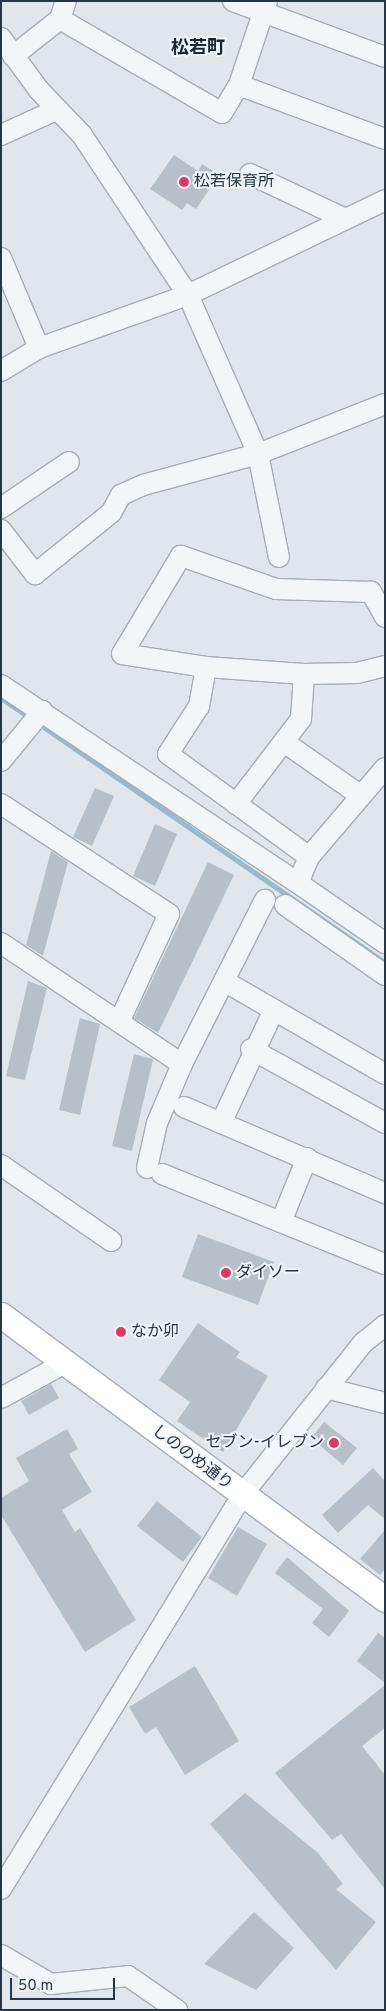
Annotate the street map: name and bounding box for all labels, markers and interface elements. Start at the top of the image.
district label: 松若町 [171,38,225,60]
place label: 松若保育所 [194,172,274,192]
marker: 松若保育所 [178,176,190,188]
place label: ダイソー [236,1263,300,1283]
marker: ダイソー [220,1267,232,1279]
place label: なか卯 [131,1322,179,1342]
marker: なか卯 [115,1326,127,1338]
street label: しののめ通り [148,1421,236,1495]
place label: セブン-イレブン [206,1433,324,1453]
marker: セブン-イレブン [328,1437,340,1449]
scale bar [12,1968,118,2000]
text: 50 m [18,1977,53,1996]

